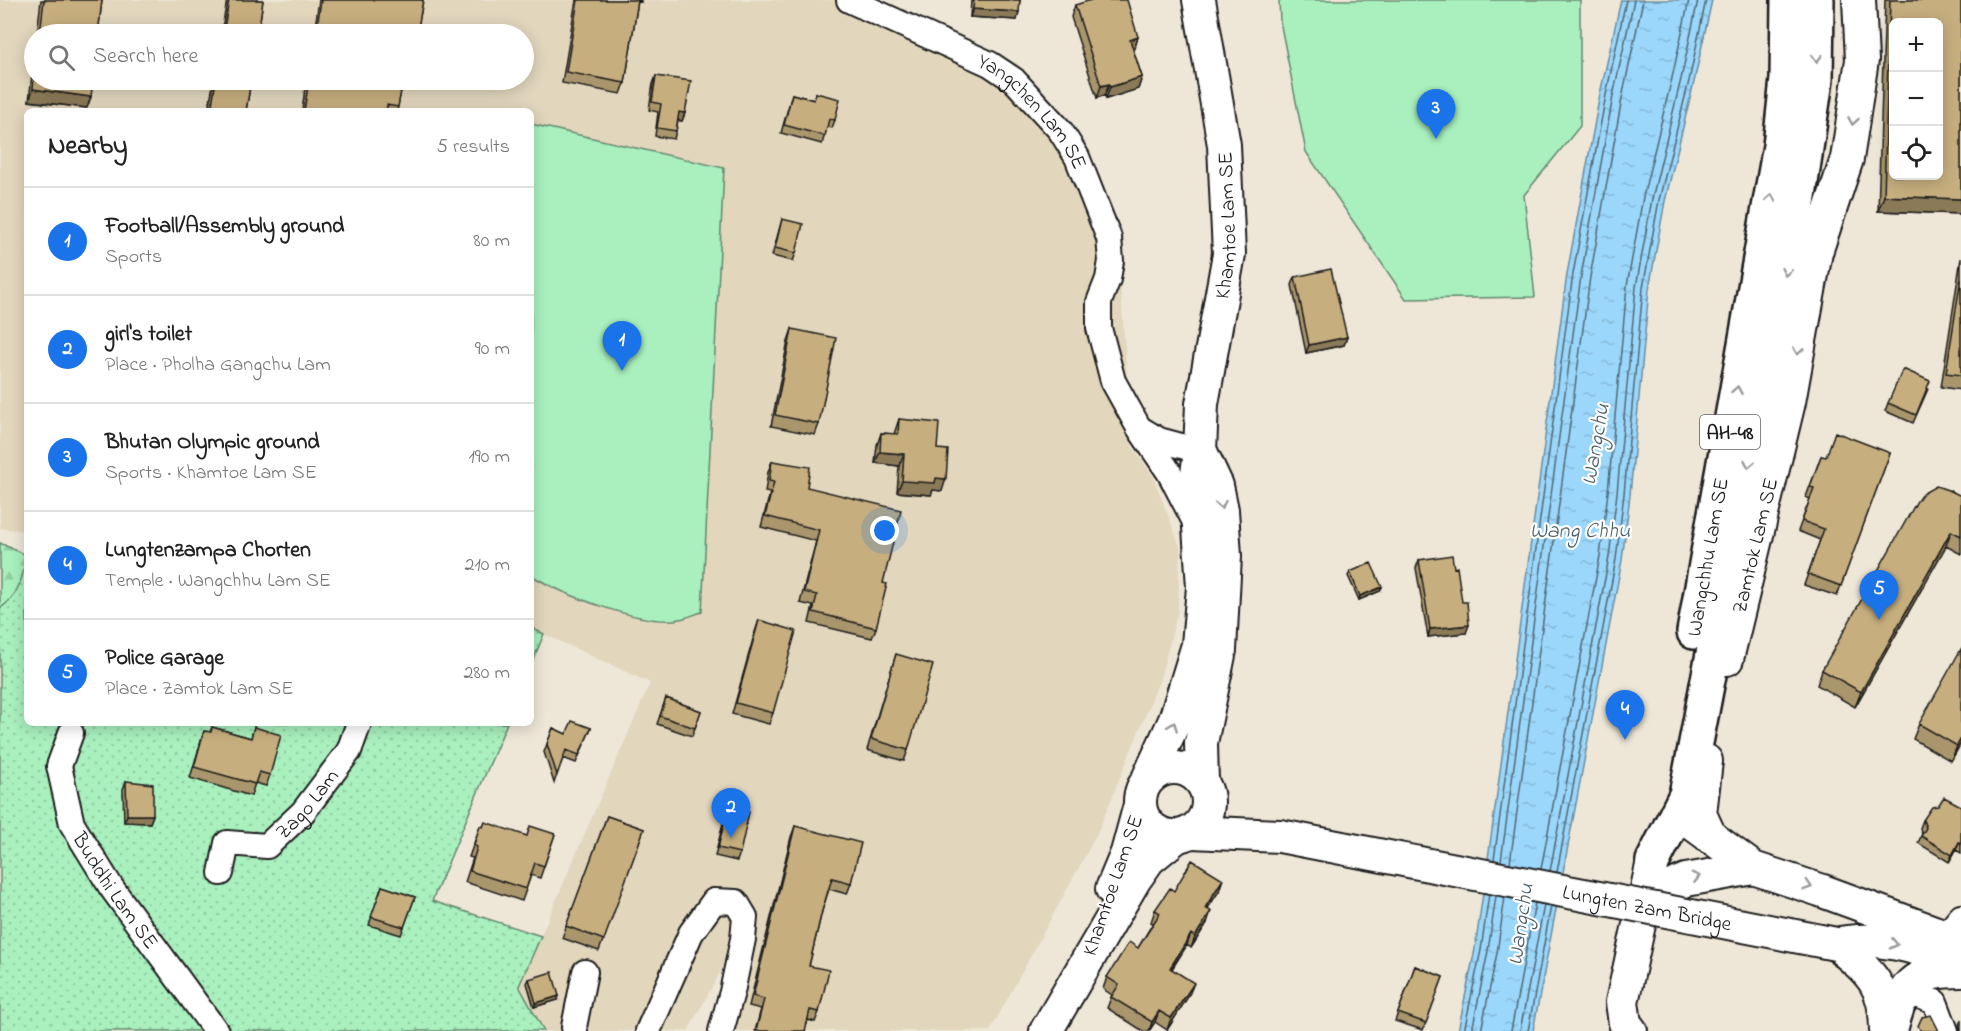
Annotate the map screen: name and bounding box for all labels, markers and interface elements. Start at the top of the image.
map controls [1889,18,1943,180]
button: + [1889,18,1943,72]
search box [24,24,534,90]
icon: search [45,41,78,74]
text: Search here [93,41,198,73]
street label: Yangchen Lam SE [972,47,1093,174]
one-way arrow [1810,54,1823,63]
button: − [1889,72,1943,126]
pin: 3 [1416,90,1456,139]
one-way arrow [1847,116,1859,125]
button: locate [1889,126,1943,180]
text: Nearby [48,128,127,166]
text: 5 results [437,133,510,162]
street label: Khamtoe Lam SE [1208,151,1246,301]
one-way arrow [1764,194,1777,204]
text: Football/Assembly ground [105,211,344,243]
text: 1 [64,227,71,256]
text: 80 m [473,227,510,256]
text: Sports [105,243,162,272]
one-way arrow [1780,267,1793,277]
text: girl's toilet [105,319,192,351]
pin: 1 [602,322,642,371]
text: 2 [63,335,72,364]
text: 90 m [475,335,510,364]
one-way arrow [1793,346,1805,356]
text: Place · Pholha Gangchu Lam [105,351,331,380]
one-way arrow [1730,386,1743,396]
water label: Wangchu [1574,401,1620,488]
road number: AH-48 [1700,415,1760,449]
text: Bhutan Olympic ground [105,427,320,459]
text: 3 [63,443,72,472]
text: 190 m [468,443,510,472]
one-way arrow [1743,458,1756,468]
text: Sports · Khamtoe Lam SE [105,459,317,488]
street label: Zamtok Lam SE [1726,475,1787,616]
street label: Wangchhu Lam SE [1680,476,1740,639]
one-way arrow [1214,500,1227,510]
your location [870,516,899,545]
water label: Wang Chhu [1530,516,1631,548]
text: Lungtenzampa Chorten [105,535,311,567]
text: 4 [63,551,72,580]
text: 210 m [465,551,510,580]
text: Temple · Wangchhu Lam SE [105,567,331,596]
pin: 5 [1860,570,1898,620]
text: Police Garage [105,643,224,675]
text: 5 [62,659,73,688]
text: 280 m [463,659,510,688]
text: Place · Zamtok Lam SE [105,675,293,704]
pin: 4 [1606,690,1644,740]
one-way arrow [1166,722,1178,733]
street label: Zago Lam [270,764,347,847]
pin: 2 [712,788,750,838]
street label: Khamtoe Lam SE [1076,811,1152,960]
street label: Buddhi Lam SE [63,826,165,956]
one-way arrow [1691,872,1701,885]
street label: Lungten Zam Bridge [1560,878,1734,941]
one-way arrow [1802,879,1813,891]
water label: Wangchu [1500,881,1544,967]
one-way arrow [1889,936,1899,949]

